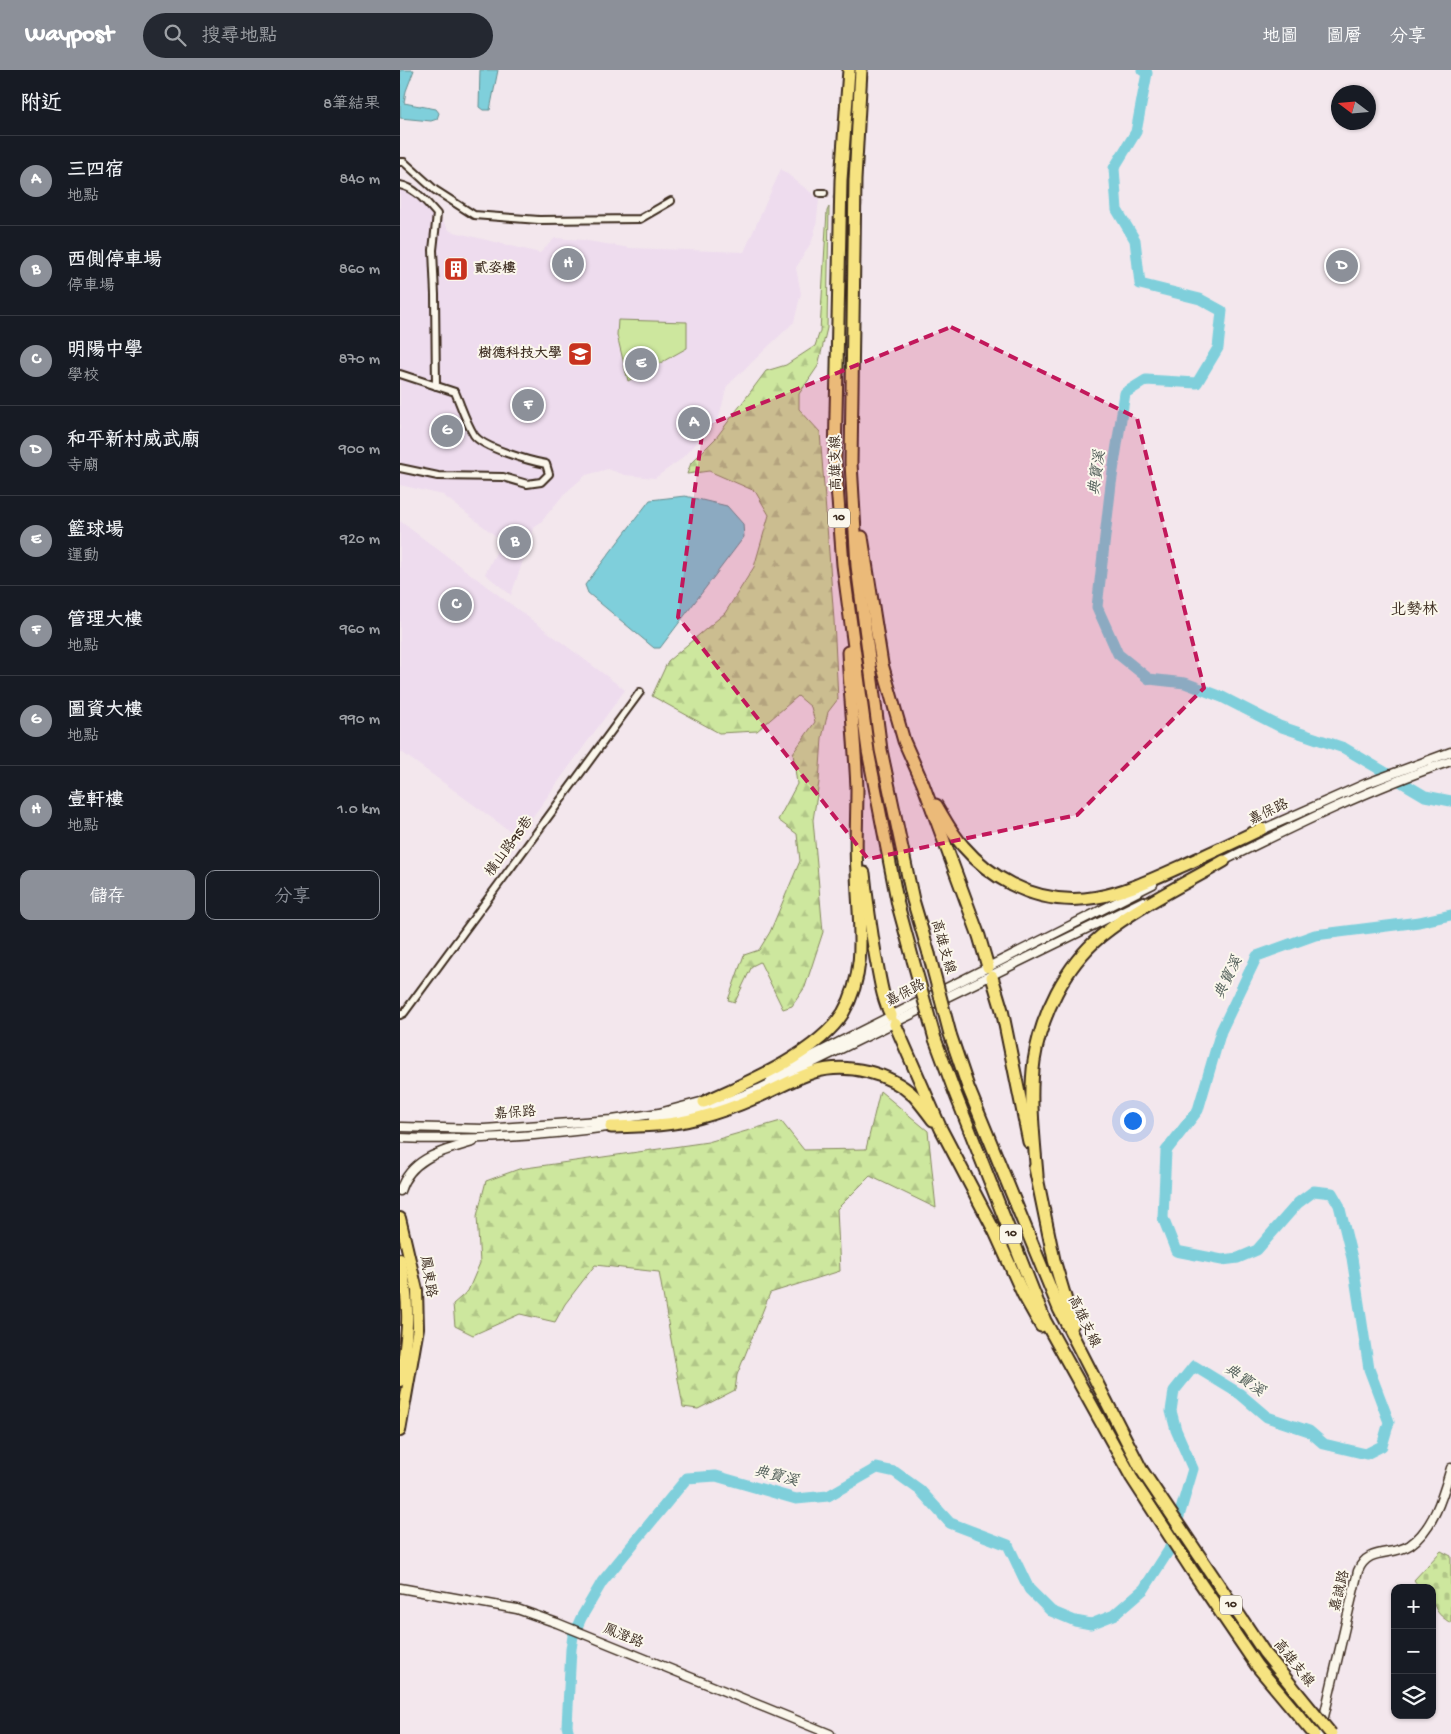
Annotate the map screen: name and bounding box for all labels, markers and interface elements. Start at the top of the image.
search box [143,13,493,58]
text: Waypost [25,21,113,50]
icon: search [161,21,189,49]
text: 搜尋地點 [201,26,277,49]
text: 地圖 [1262,27,1298,48]
text: 圖層 [1326,27,1362,48]
text: 分享 [1390,27,1426,48]
north arrow [1331,85,1376,130]
text: 附近 [20,93,62,118]
text: 8筆結果 [323,96,380,115]
text: 三四宿 [67,160,124,183]
text: A [31,171,41,190]
text: 840 m [339,171,380,190]
text: 地點 [67,188,99,207]
pin: H [552,245,584,283]
pin: D [1326,247,1358,285]
text: 西側停車場 [67,250,162,273]
building icon: 貳姿樓 [443,256,469,282]
text: B [32,261,40,280]
text: 860 m [339,261,380,280]
place label: 貳姿樓 [474,261,516,278]
text: 停車場 [67,278,115,297]
text: 明陽中學 [67,340,143,363]
school or university icon: 樹德科技大學 [567,341,593,367]
place label: 樹德科技大學 [478,345,562,363]
pin: E [625,345,657,383]
text: C [32,351,40,370]
text: 870 m [339,351,380,370]
text: 學校 [67,368,99,387]
pin: F [512,386,544,424]
pin: A [678,404,710,442]
pin: G [431,412,463,450]
text: 和平新村威武廟 [67,430,200,453]
street label: 高雄支線 [828,435,846,491]
text: D [31,441,41,460]
text: 900 m [339,441,380,460]
water label: 典寶溪 [1085,448,1110,497]
text: 寺廟 [67,458,99,477]
road number: 10 [828,508,850,528]
text: 籃球場 [67,520,124,543]
pin: B [499,523,531,561]
text: E [31,531,41,550]
text: 920 m [340,531,380,550]
text: 運動 [67,548,99,567]
pin: C [440,586,472,624]
district label: 北勢林 [1390,600,1438,621]
text: 管理大樓 [67,610,143,633]
text: F [32,621,40,640]
text: 960 m [340,621,380,640]
text: 地點 [67,638,99,657]
text: 圖資大樓 [67,700,143,723]
text: G [31,711,41,730]
text: 990 m [340,711,380,730]
text: 地點 [67,728,99,747]
text: 壹軒樓 [67,790,124,813]
street label: 嘉保路 [1246,796,1292,830]
text: H [31,801,41,820]
text: 1.0 km [337,801,380,820]
street label: 橫山路95巷 [482,812,538,880]
text: 地點 [67,818,99,837]
button: 儲存 [20,870,195,920]
button: 分享 [205,870,380,920]
street label: 高雄支線 [926,918,958,976]
water label: 典寶溪 [1210,953,1247,1002]
street label: 嘉保路 [883,976,929,1011]
street label: 嘉保路 [493,1103,537,1124]
your location [1120,1108,1146,1134]
road number: 10 [1000,1224,1022,1244]
street label: 鳳東路 [415,1255,440,1299]
street label: 高雄支線 [1063,1293,1103,1351]
water label: 典寶溪 [1220,1360,1269,1402]
water label: 典寶溪 [752,1462,801,1491]
street label: 嘉誠路 [1327,1568,1354,1613]
map controls [1391,1584,1436,1719]
button: + [1391,1584,1436,1629]
road number: 10 [1220,1596,1242,1614]
street label: 鳳澄路 [600,1620,646,1653]
button: − [1391,1629,1436,1674]
street label: 高雄支線 [1269,1637,1317,1691]
button: layers [1391,1674,1436,1719]

